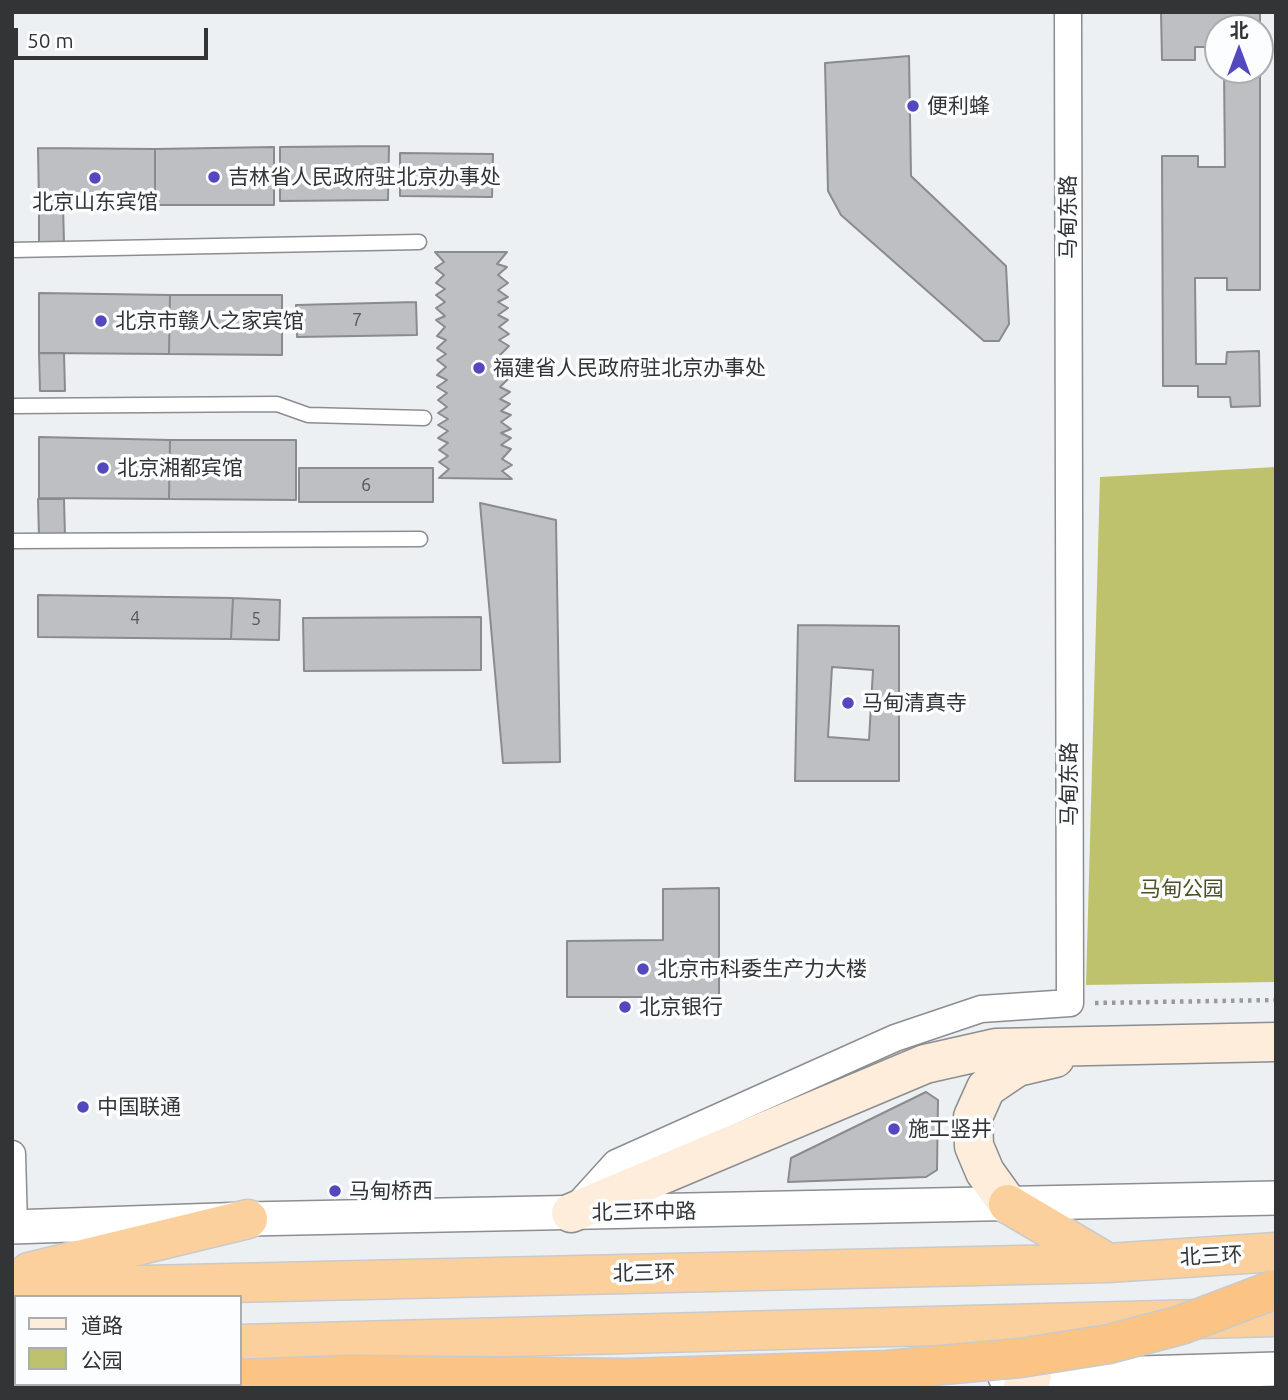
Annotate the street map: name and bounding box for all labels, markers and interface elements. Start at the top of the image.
scale bar [18,14,212,58]
north arrow [1204,14,1274,84]
text: 北 [1229,19,1249,41]
text: 50 m [27,28,74,52]
place label: 便利蜂 [927,93,990,119]
marker: 便利蜂 [905,98,921,114]
place label: 吉林省人民政府驻北京办事处 [228,164,501,190]
marker: 吉林省人民政府驻北京办事处 [206,169,222,185]
marker: 北京山东宾馆 [87,170,103,186]
street label: 马甸东路 [1055,175,1081,259]
place label: 北京山东宾馆 [32,189,158,215]
place label: 北京市赣人之家宾馆 [115,308,304,334]
house number: 7 [352,309,362,331]
marker: 北京市赣人之家宾馆 [93,313,109,329]
place label: 福建省人民政府驻北京办事处 [493,355,766,381]
marker: 福建省人民政府驻北京办事处 [471,360,487,376]
place label: 北京湘都宾馆 [117,455,243,481]
marker: 北京湘都宾馆 [95,460,111,476]
house number: 6 [361,474,371,496]
house number: 4 [130,607,140,629]
house number: 5 [251,608,261,630]
place label: 马甸清真寺 [862,690,967,716]
marker: 马甸清真寺 [840,695,856,711]
street label: 马甸东路 [1056,742,1082,826]
park label: 马甸公园 [1140,876,1224,902]
place label: 北京市科委生产力大楼 [657,956,867,982]
marker: 北京市科委生产力大楼 [635,961,651,977]
place label: 北京银行 [639,994,723,1020]
marker: 北京银行 [617,999,633,1015]
place label: 中国联通 [97,1094,181,1120]
marker: 中国联通 [75,1099,91,1115]
place label: 施工竖井 [908,1116,992,1142]
marker: 施工竖井 [886,1121,902,1137]
place label: 马甸桥西 [349,1178,433,1204]
marker: 马甸桥西 [327,1183,343,1199]
street label: 北三环中路 [591,1198,697,1226]
street label: 北三环 [1179,1242,1243,1270]
street label: 北三环 [612,1260,676,1286]
legend [14,1295,242,1386]
text: 道路 [81,1313,123,1337]
text: 公园 [81,1348,123,1372]

